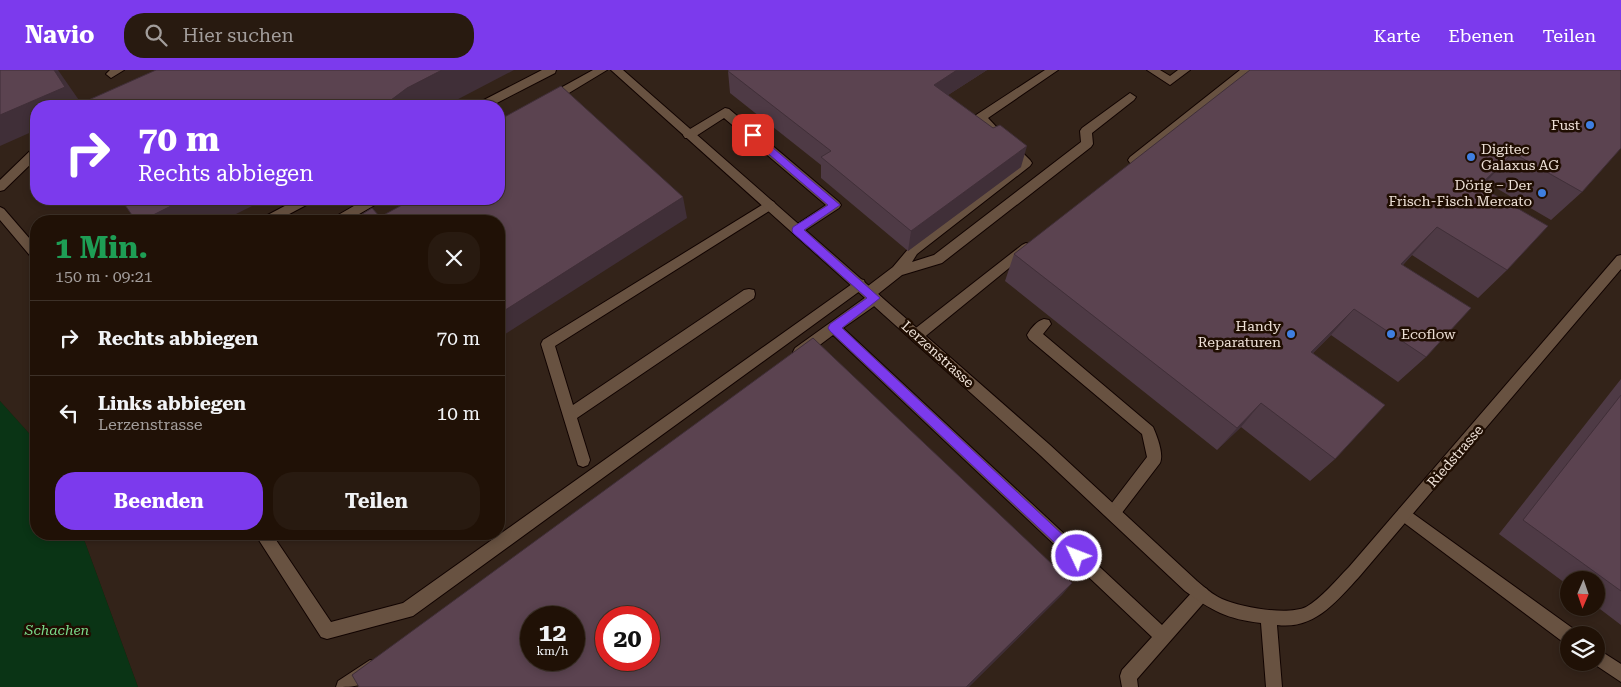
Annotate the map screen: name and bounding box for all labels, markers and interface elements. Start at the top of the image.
search box [124,13,474,58]
text: Navio [25,21,94,49]
icon: search [142,21,170,49]
text: Hier suchen [182,24,294,47]
text: Karte [1374,25,1420,46]
text: Ebenen [1448,25,1514,46]
text: Teilen [1542,25,1596,46]
pin [732,114,774,156]
place label: Fust [1551,117,1580,133]
text: 70 m [138,119,220,160]
marker: Fust [1584,119,1596,131]
icon: right [55,120,120,185]
icon: arrive [739,121,767,149]
place label: Digitec Galaxus AG [1481,141,1559,173]
marker: Digitec Galaxus AG [1465,151,1477,163]
text: Rechts abbiegen [138,161,313,186]
place label: Dörig – Der Frisch-Fisch Mercato [1388,177,1532,209]
marker: Dörig – Der Frisch-Fisch Mercato [1536,187,1548,199]
text: 1 Min. [55,230,148,265]
button: close [428,232,480,284]
text: 150 m · 09:21 [55,267,153,286]
street label: Lerzenstrasse [899,317,978,391]
place label: Handy Reparaturen [1198,318,1282,350]
icon: right [55,324,83,352]
place label: Ecoflow [1401,326,1456,342]
text: Rechts abbiegen [98,327,258,350]
text: 70 m [437,327,480,350]
marker: Handy Reparaturen [1285,328,1297,340]
marker: Ecoflow [1385,328,1397,340]
text: Links abbiegen [98,392,246,415]
icon: left [55,399,83,427]
text: 10 m [437,402,480,425]
text: Lerzenstrasse [98,415,202,434]
street label: Riedstrasse [1424,422,1486,490]
button: Beenden [55,472,263,530]
button: Teilen [273,472,480,530]
position arrow [1050,529,1102,581]
north arrow [1560,571,1605,616]
map controls [1560,571,1605,671]
speed limit sign: 20 [595,606,660,671]
text: 12 [538,618,567,647]
park label: Schachen [24,622,90,638]
button: layers [1560,626,1605,671]
text: km/h [536,644,569,658]

